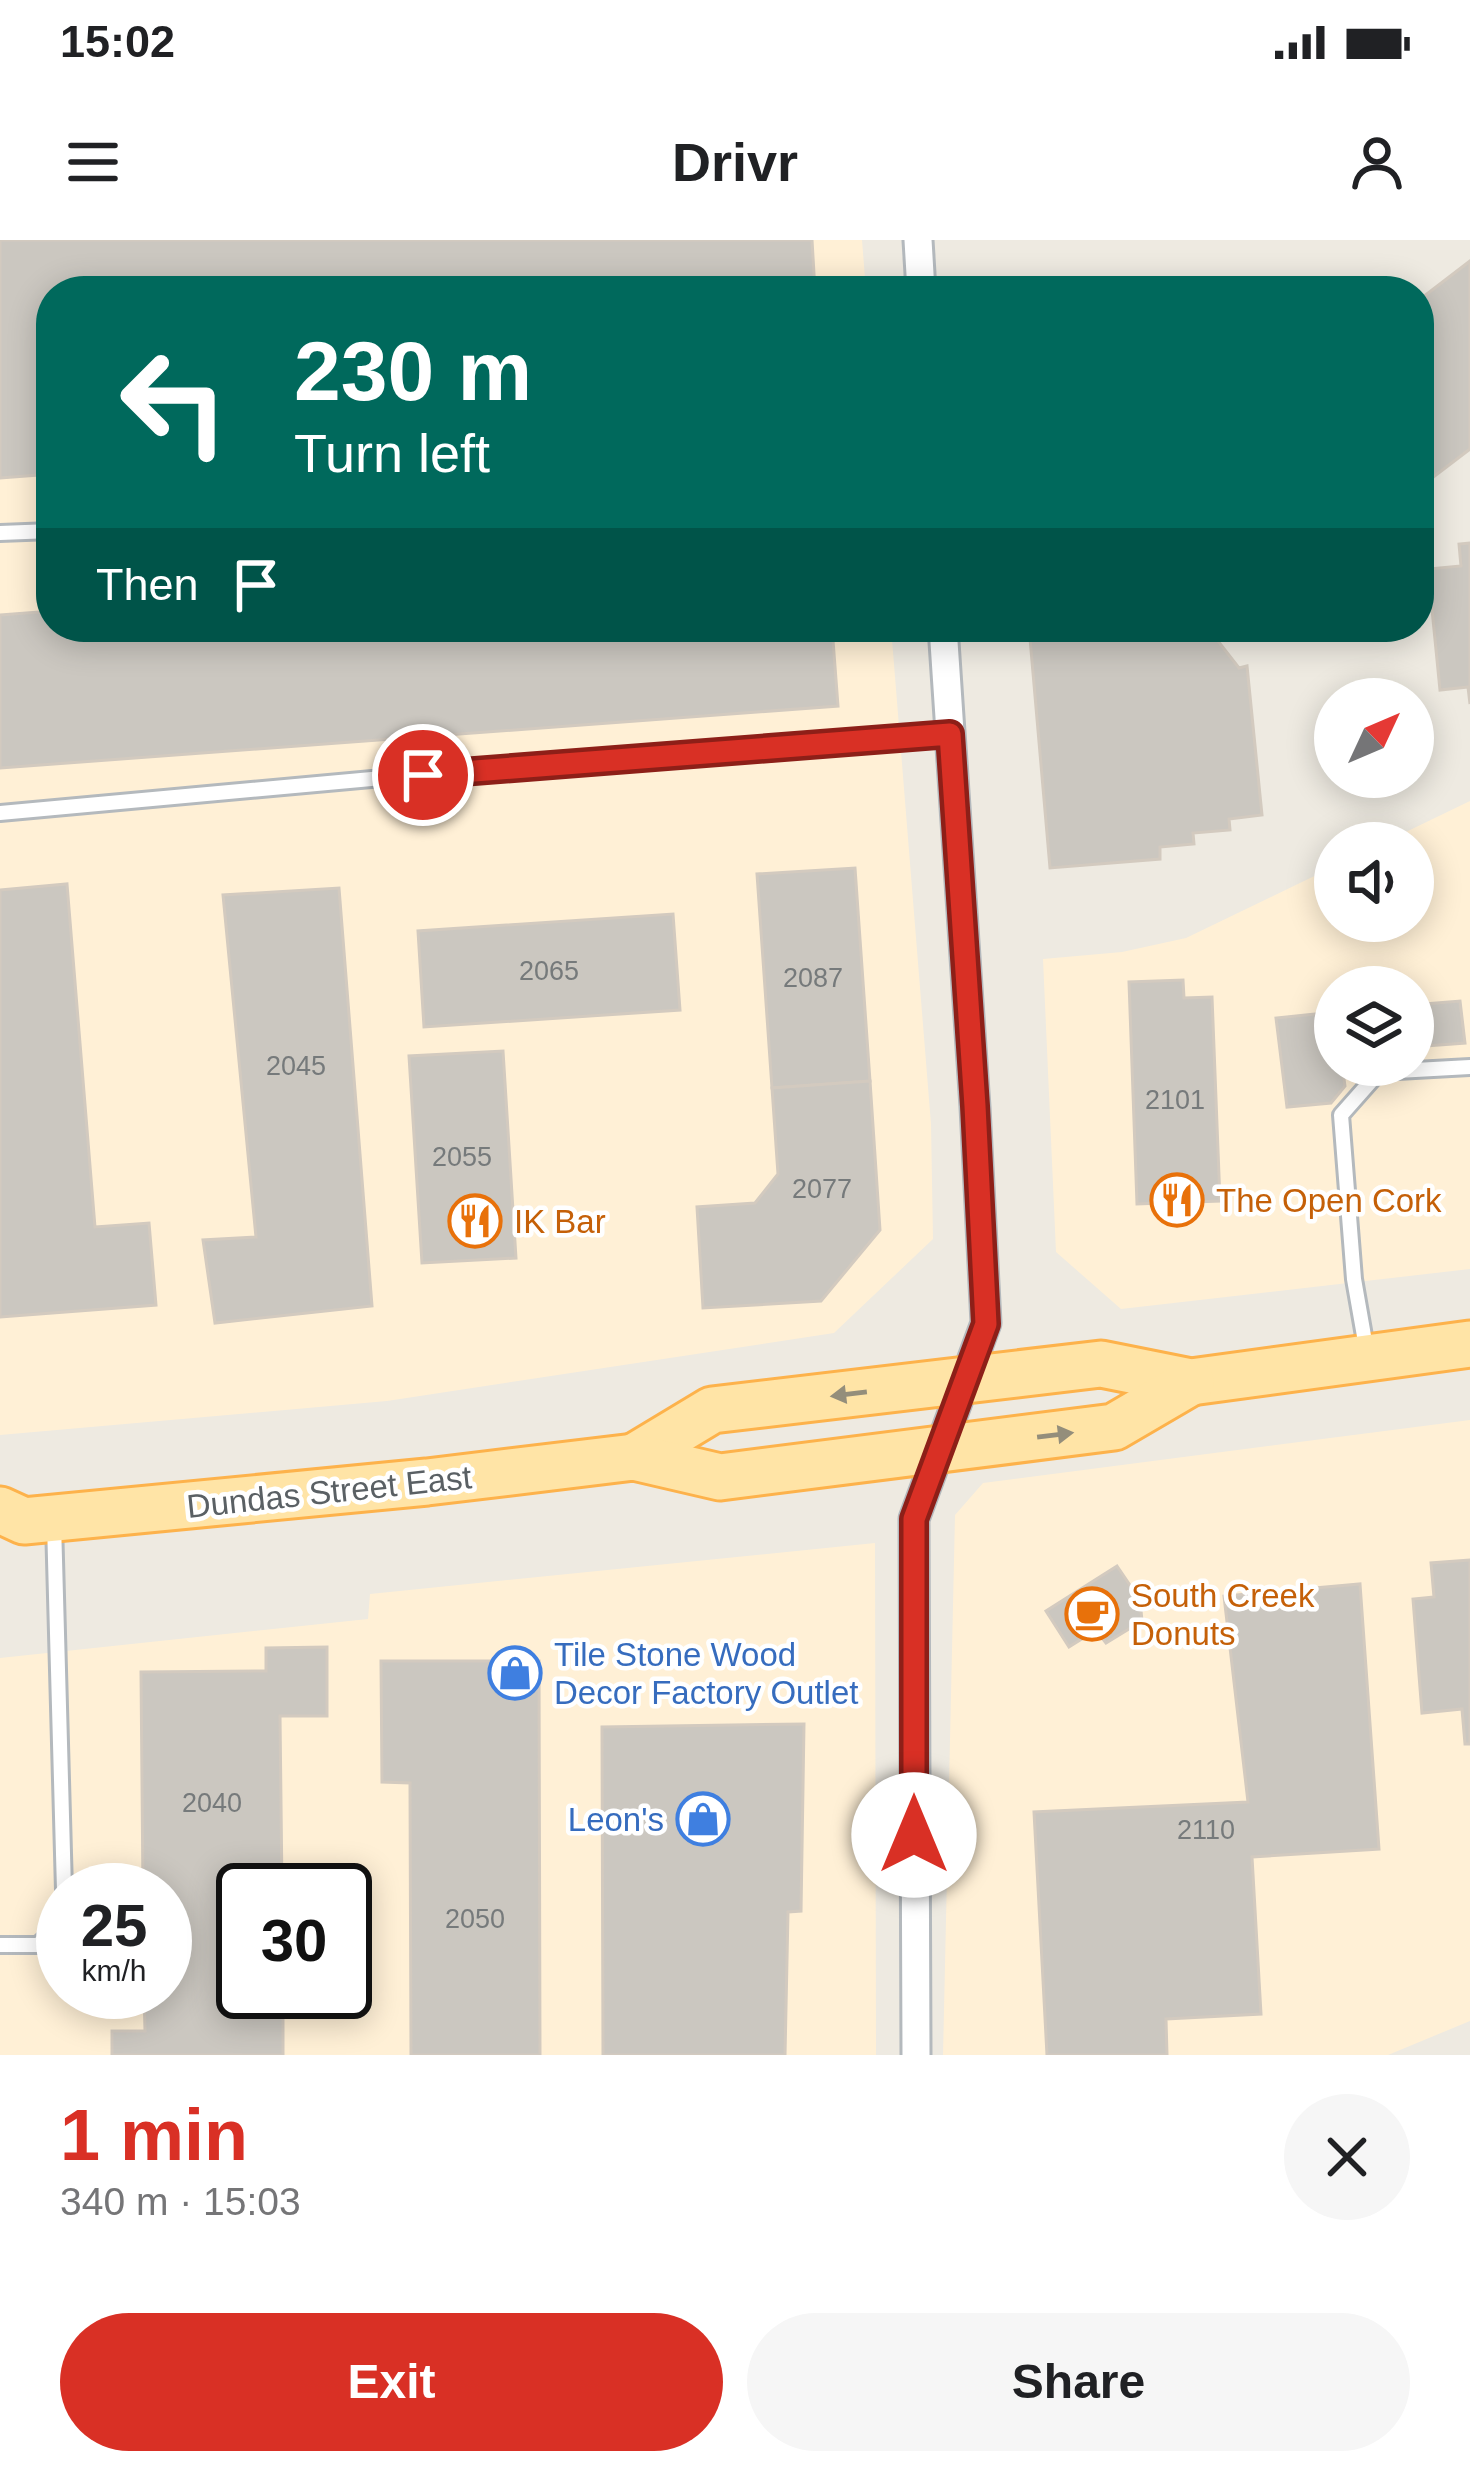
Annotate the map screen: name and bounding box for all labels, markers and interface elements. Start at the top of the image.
text: 15:02 [60,16,175,67]
icon: menu [60,129,126,195]
icon: person [1344,129,1410,195]
text: Drivr [672,132,798,192]
icon: left [96,324,252,480]
text: 230 m [294,324,532,418]
text: Turn left [294,423,490,483]
icon: arrive [223,552,289,618]
text: Then [96,559,199,610]
north arrow [1314,678,1434,798]
map controls [1314,678,1434,1086]
pin [372,724,474,826]
icon: arrive [390,742,456,808]
button: sound [1314,822,1434,942]
house number: 2065 [519,956,579,986]
house number: 2087 [783,963,843,993]
button: layers [1314,966,1434,1086]
house number: 2045 [266,1051,326,1081]
house number: 2101 [1145,1085,1205,1115]
house number: 2055 [432,1142,492,1172]
restaurant icon: The Open Cork [1149,1172,1205,1228]
house number: 2077 [792,1174,852,1204]
place label: The Open Cork [1216,1182,1442,1219]
restaurant icon: IK Bar [447,1193,503,1249]
place label: IK Bar [514,1203,606,1240]
one-way arrow [830,1384,867,1403]
one-way arrow [1037,1425,1074,1444]
street label: Dundas Street East [185,1458,473,1525]
place label: South Creek Donuts [1131,1577,1315,1652]
cafe icon: South Creek Donuts [1064,1586,1120,1642]
place label: Tile Stone Wood Decor Factory Outlet [554,1636,858,1711]
shop icon: Tile Stone Wood Decor Factory Outlet [487,1645,543,1701]
position arrow [851,1772,977,1898]
house number: 2040 [182,1788,242,1818]
shop icon: Leon's [675,1791,731,1847]
place label: Leon's [568,1801,664,1838]
house number: 2110 [1177,1815,1235,1845]
speed limit sign: 30 [216,1863,372,2019]
text: 25 [81,1892,147,1959]
house number: 2050 [445,1904,505,1934]
text: km/h [81,1954,147,1987]
button: close [1284,2094,1410,2220]
text: 1 min [60,2095,248,2175]
text: 340 m · 15:03 [60,2180,301,2223]
button: Exit [60,2313,723,2451]
button: Share [747,2313,1410,2451]

